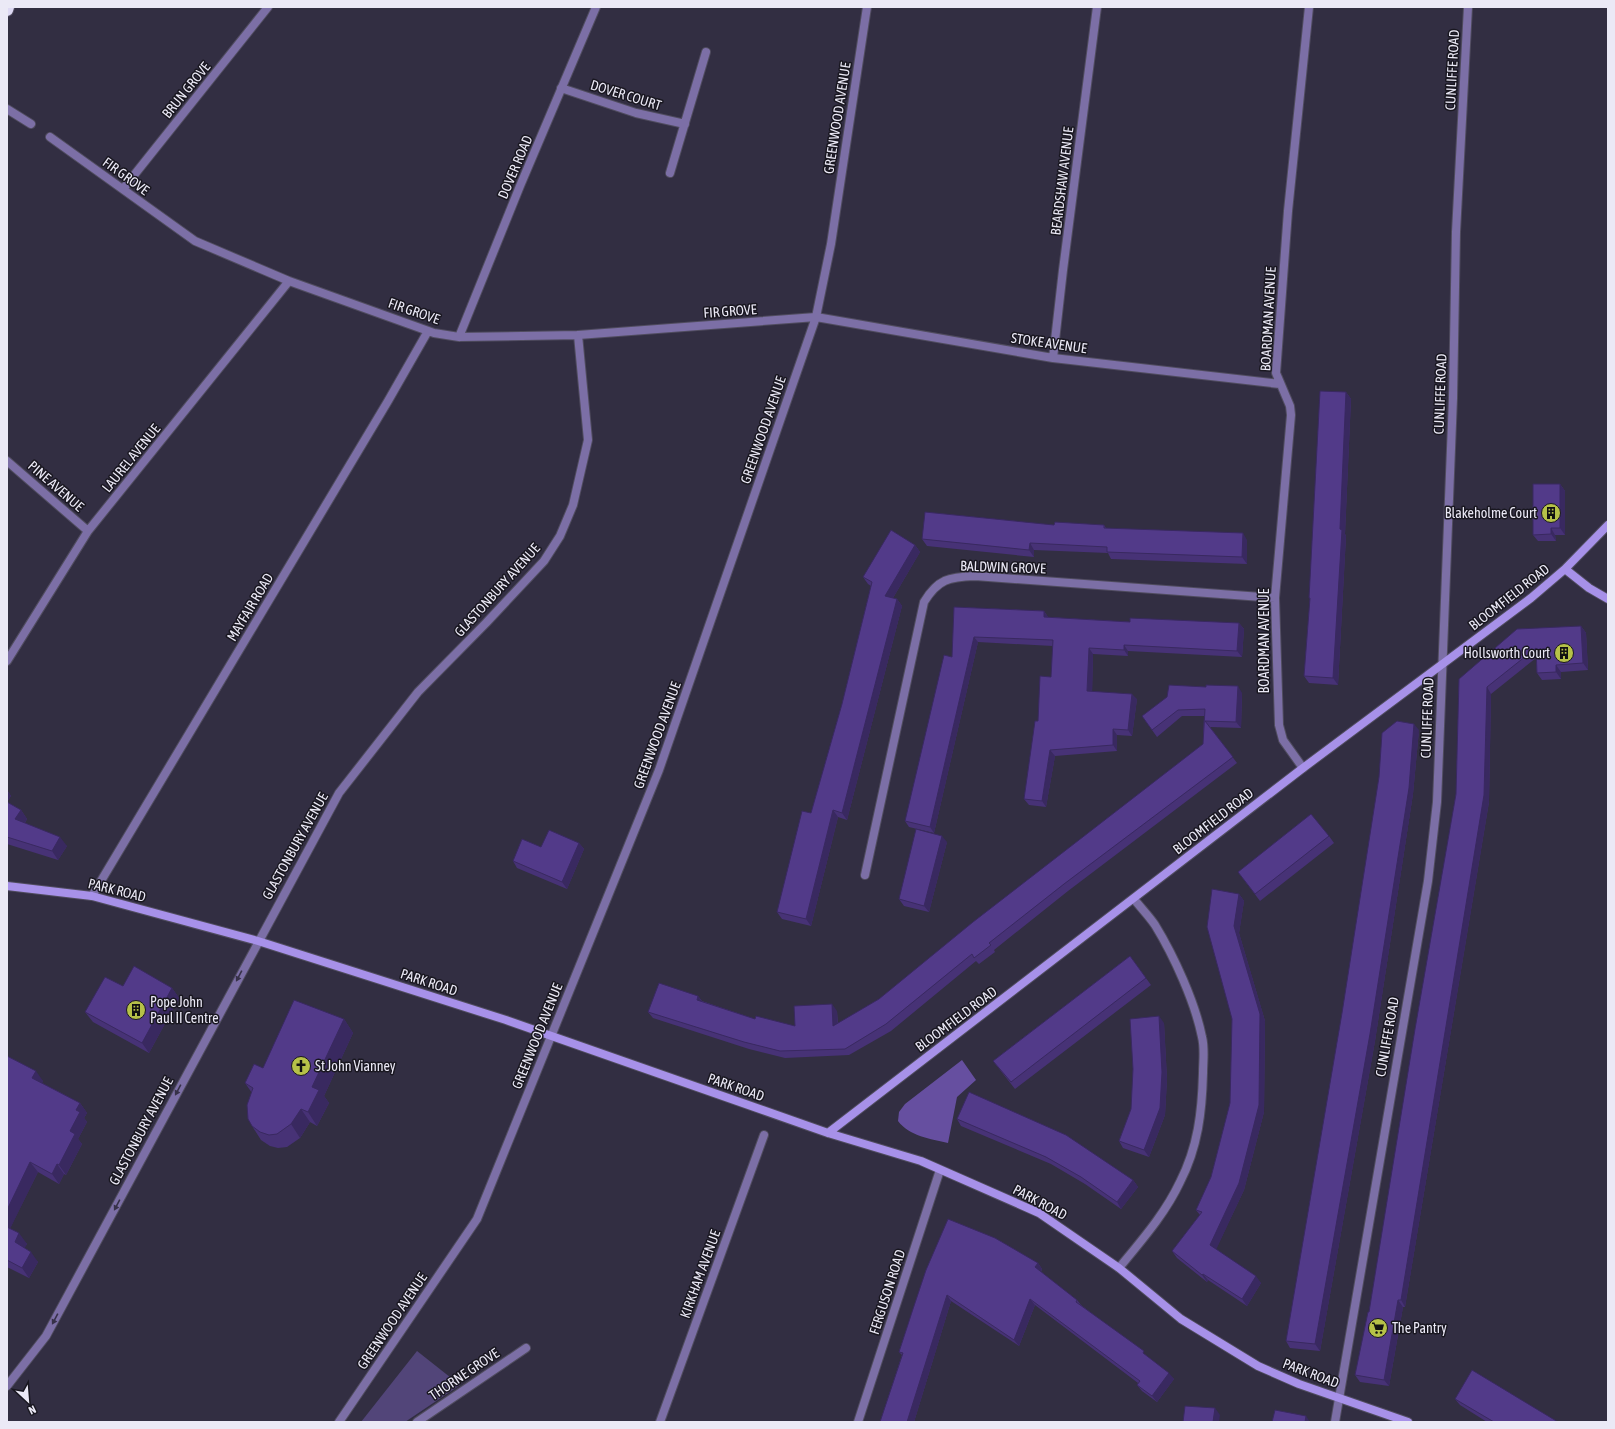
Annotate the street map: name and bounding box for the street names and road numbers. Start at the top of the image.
street label: CUNLIFFE ROAD [1442,29,1462,111]
street label: BRUN GROVE [159,59,213,121]
street label: GREENWOOD AVENUE [820,61,854,175]
street label: DOVER COURT [589,77,663,113]
street label: BEARDSHAW AVENUE [1047,126,1077,236]
street label: DOVER ROAD [494,133,536,201]
street label: FIR GROVE [100,154,152,198]
street label: BOARDMAN AVENUE [1257,266,1279,372]
street label: FIR GROVE [386,295,442,327]
street label: FIR GROVE [703,301,757,321]
street label: STOKE AVENUE [1010,330,1088,356]
street label: CUNLIFFE ROAD [1431,353,1449,435]
street label: GREENWOOD AVENUE [737,374,789,486]
street label: LAUREL AVENUE [99,421,163,495]
street label: PINE AVENUE [25,458,87,515]
street label: GLASTONBURY AVENUE [451,540,543,640]
street label: BALDWIN GROVE [960,558,1046,576]
street label: BLOOMFIELD ROAD [1466,561,1553,633]
street label: MAYFAIR ROAD [224,570,277,644]
street label: BOARDMAN AVENUE [1256,589,1272,693]
street label: CUNLIFFE ROAD [1418,677,1436,759]
street label: GREENWOOD AVENUE [630,679,684,791]
street label: BLOOMFIELD ROAD [1170,785,1257,857]
street label: GLASTONBURY AVENUE [259,790,331,902]
street label: PARK ROAD [87,875,148,905]
street label: PARK ROAD [399,965,460,999]
street label: GREENWOOD AVENUE [508,981,566,1091]
street label: BLOOMFIELD ROAD [912,983,1000,1055]
street label: CUNLIFFE ROAD [1372,996,1402,1078]
street label: PARK ROAD [706,1070,766,1104]
street label: GLASTONBURY AVENUE [106,1074,176,1188]
street label: PARK ROAD [1010,1181,1070,1223]
street label: KIRKHAM AVENUE [677,1228,723,1320]
street label: FERGUSON ROAD [866,1247,908,1336]
street label: GREENWOOD AVENUE [354,1270,430,1372]
street label: THORNE GROVE [426,1345,502,1403]
street label: PARK ROAD [1281,1355,1341,1391]

